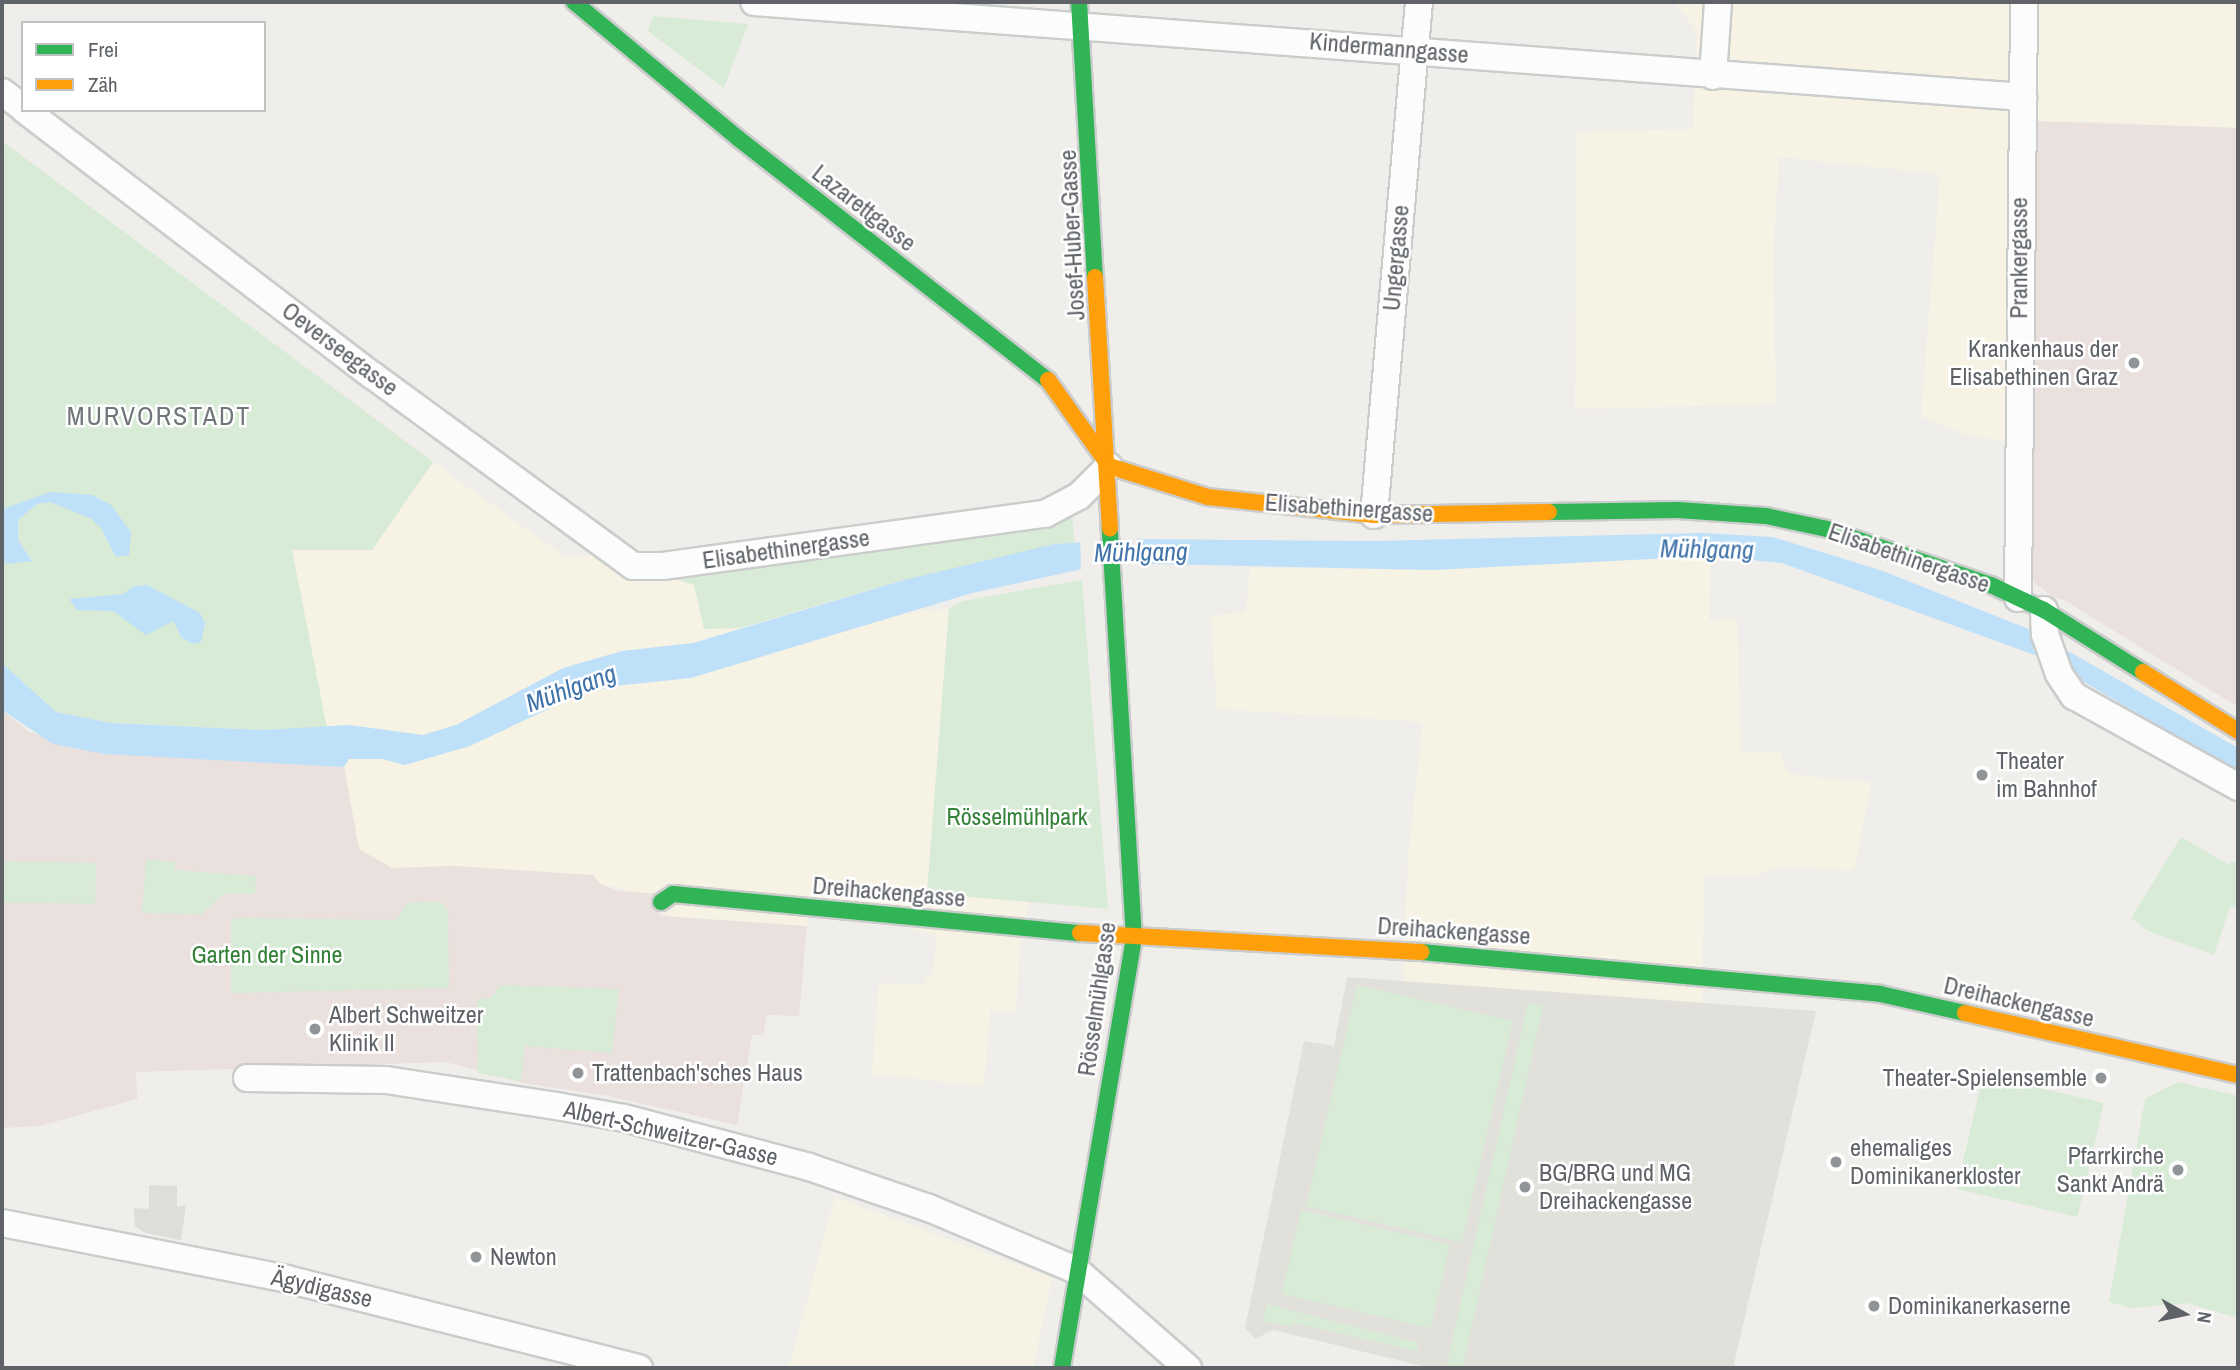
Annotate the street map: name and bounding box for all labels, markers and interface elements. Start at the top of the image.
legend [21,21,266,112]
street label: Kindermanngasse [1308,27,1470,69]
text: Frei [88,35,119,64]
text: Zäh [88,70,118,99]
street label: Josef-Huber-Gasse [1053,149,1091,321]
street label: Lazarettgasse [806,159,922,257]
street label: Prankergasse [2005,197,2033,319]
street label: Ungergasse [1377,204,1415,312]
street label: Oeverseegasse [276,296,404,402]
place label: Krankenhaus der Elisabethinen Graz [1950,335,2118,391]
marker: Krankenhaus der Elisabethinen Graz [2124,353,2144,373]
district label: MURVORSTADT [68,400,250,432]
street label: Elisabethinergasse [1264,488,1434,528]
street label: Elisabethinergasse [1825,517,1993,599]
street label: Elisabethinergasse [701,523,871,575]
water label: Mühlgang [1660,533,1754,565]
water label: Mühlgang [1094,536,1188,568]
water label: Mühlgang [522,657,620,719]
place label: Theater im Bahnhof [1996,747,2097,803]
marker: Theater im Bahnhof [1974,767,1990,783]
park label: Rösselmühlpark [946,803,1088,831]
street label: Dreihackengasse [811,871,967,913]
street label: Dreihackengasse [1377,911,1531,951]
street label: Rösselmühlgasse [1072,920,1122,1078]
park label: Garten der Sinne [192,941,342,969]
street label: Dreihackengasse [1941,971,2097,1033]
place label: Albert Schweitzer Klinik II [329,1001,483,1057]
marker: Albert Schweitzer Klinik II [307,1021,323,1037]
place label: Trattenbach'sches Haus [592,1059,803,1087]
place label: Theater-Spielensemble [1882,1064,2087,1092]
marker: Trattenbach'sches Haus [570,1065,586,1081]
marker: Theater-Spielensemble [2093,1070,2109,1086]
street label: Albert-Schweitzer-Gasse [561,1094,781,1172]
place label: ehemaliges Dominikanerkloster [1850,1134,2021,1190]
place label: Pfarrkirche Sankt Andrä [2056,1142,2164,1198]
marker: ehemaliges Dominikanerkloster [1828,1154,1844,1170]
place label: BG/BRG und MG Dreihackengasse [1539,1159,1692,1215]
marker: Pfarrkirche Sankt Andrä [2170,1162,2186,1178]
marker: BG/BRG und MG Dreihackengasse [1517,1179,1533,1195]
place label: Newton [490,1243,557,1271]
marker: Newton [468,1249,484,1265]
street label: Ägydigasse [269,1262,375,1314]
north arrow [2149,1279,2219,1349]
place label: Dominikanerkaserne [1888,1292,2071,1320]
marker: Dominikanerkaserne [1866,1298,1882,1314]
text: N [2191,1310,2218,1325]

